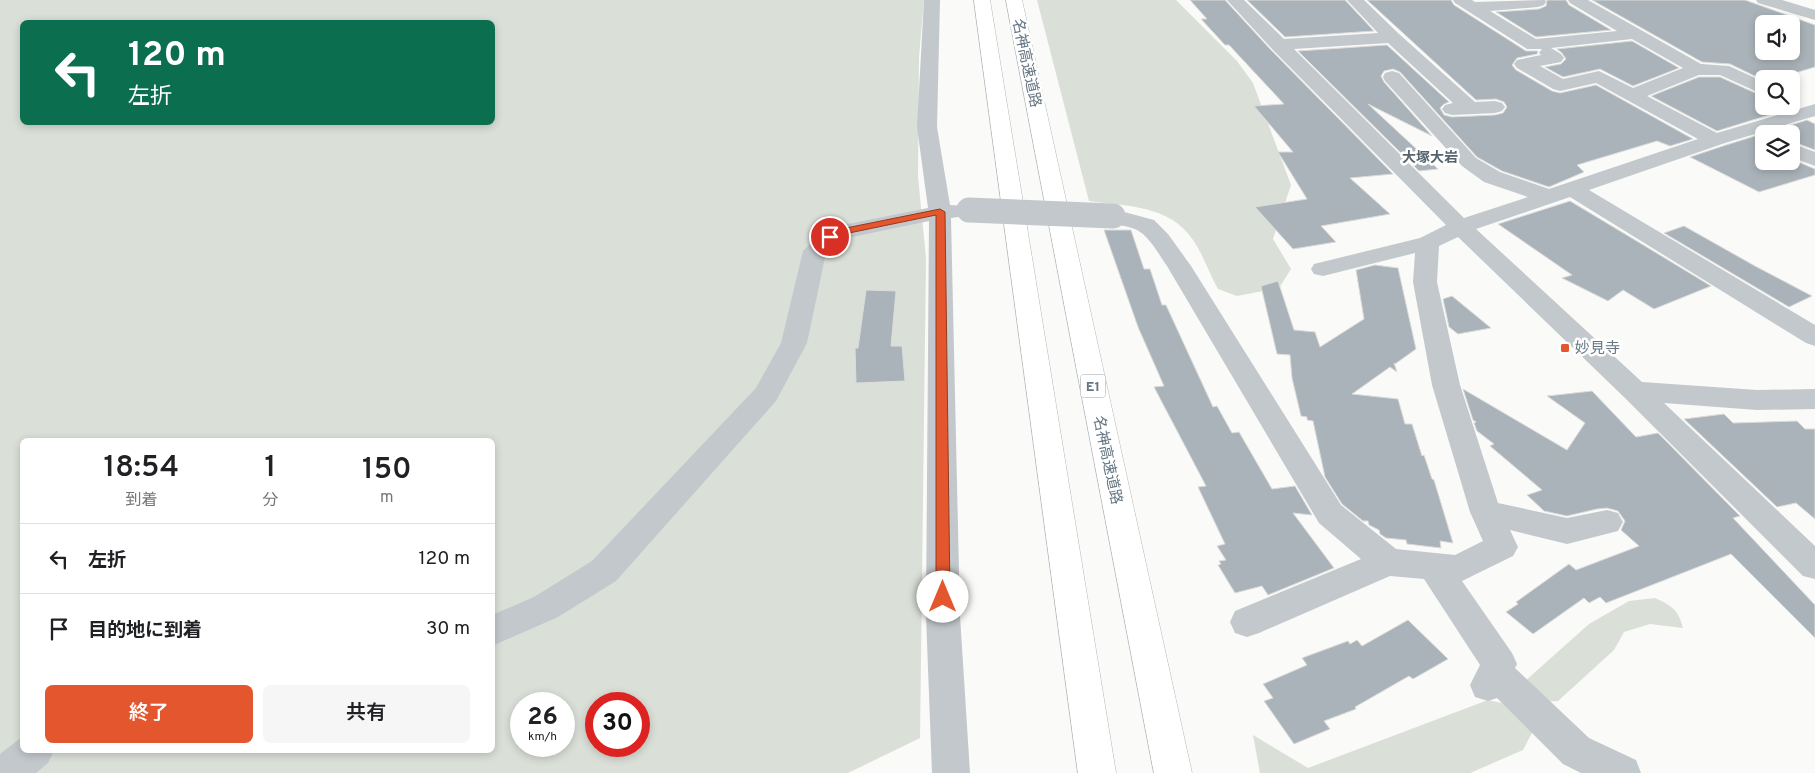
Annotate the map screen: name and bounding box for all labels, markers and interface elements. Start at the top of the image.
map controls [1755,15,1800,170]
button: sound [1755,15,1800,60]
street label: 名神高速道路 [1007,17,1044,109]
text: 120 m [128,34,226,78]
icon: left [45,40,110,105]
button: search [1755,70,1800,115]
text: 左折 [128,84,172,111]
button: layers [1755,125,1800,170]
district label: 大塚大岩 [1402,150,1458,167]
pin [809,216,851,258]
icon: arrive [816,223,844,251]
place label: 妙見寺 [1575,340,1620,359]
marker: 妙見寺 [1559,342,1571,354]
road number: E1 [1080,374,1106,398]
street label: 名神高速道路 [1088,414,1125,506]
text: 18:54 [103,450,179,487]
text: 1 [265,450,276,487]
text: 150 [362,452,412,489]
text: m [380,488,394,508]
text: 到着 [125,491,157,511]
text: 分 [262,491,278,511]
icon: left [45,545,73,573]
text: 120 m [419,547,470,571]
text: 左折 [88,549,126,573]
position arrow [916,570,968,622]
icon: arrive [45,615,73,643]
text: 30 m [426,617,470,641]
text: 目的地に到着 [88,619,202,643]
button: 終了 [45,685,253,743]
button: 共有 [263,685,470,743]
speed limit sign: 30 [585,692,650,757]
text: 26 [527,702,558,734]
text: km/h [528,729,557,745]

